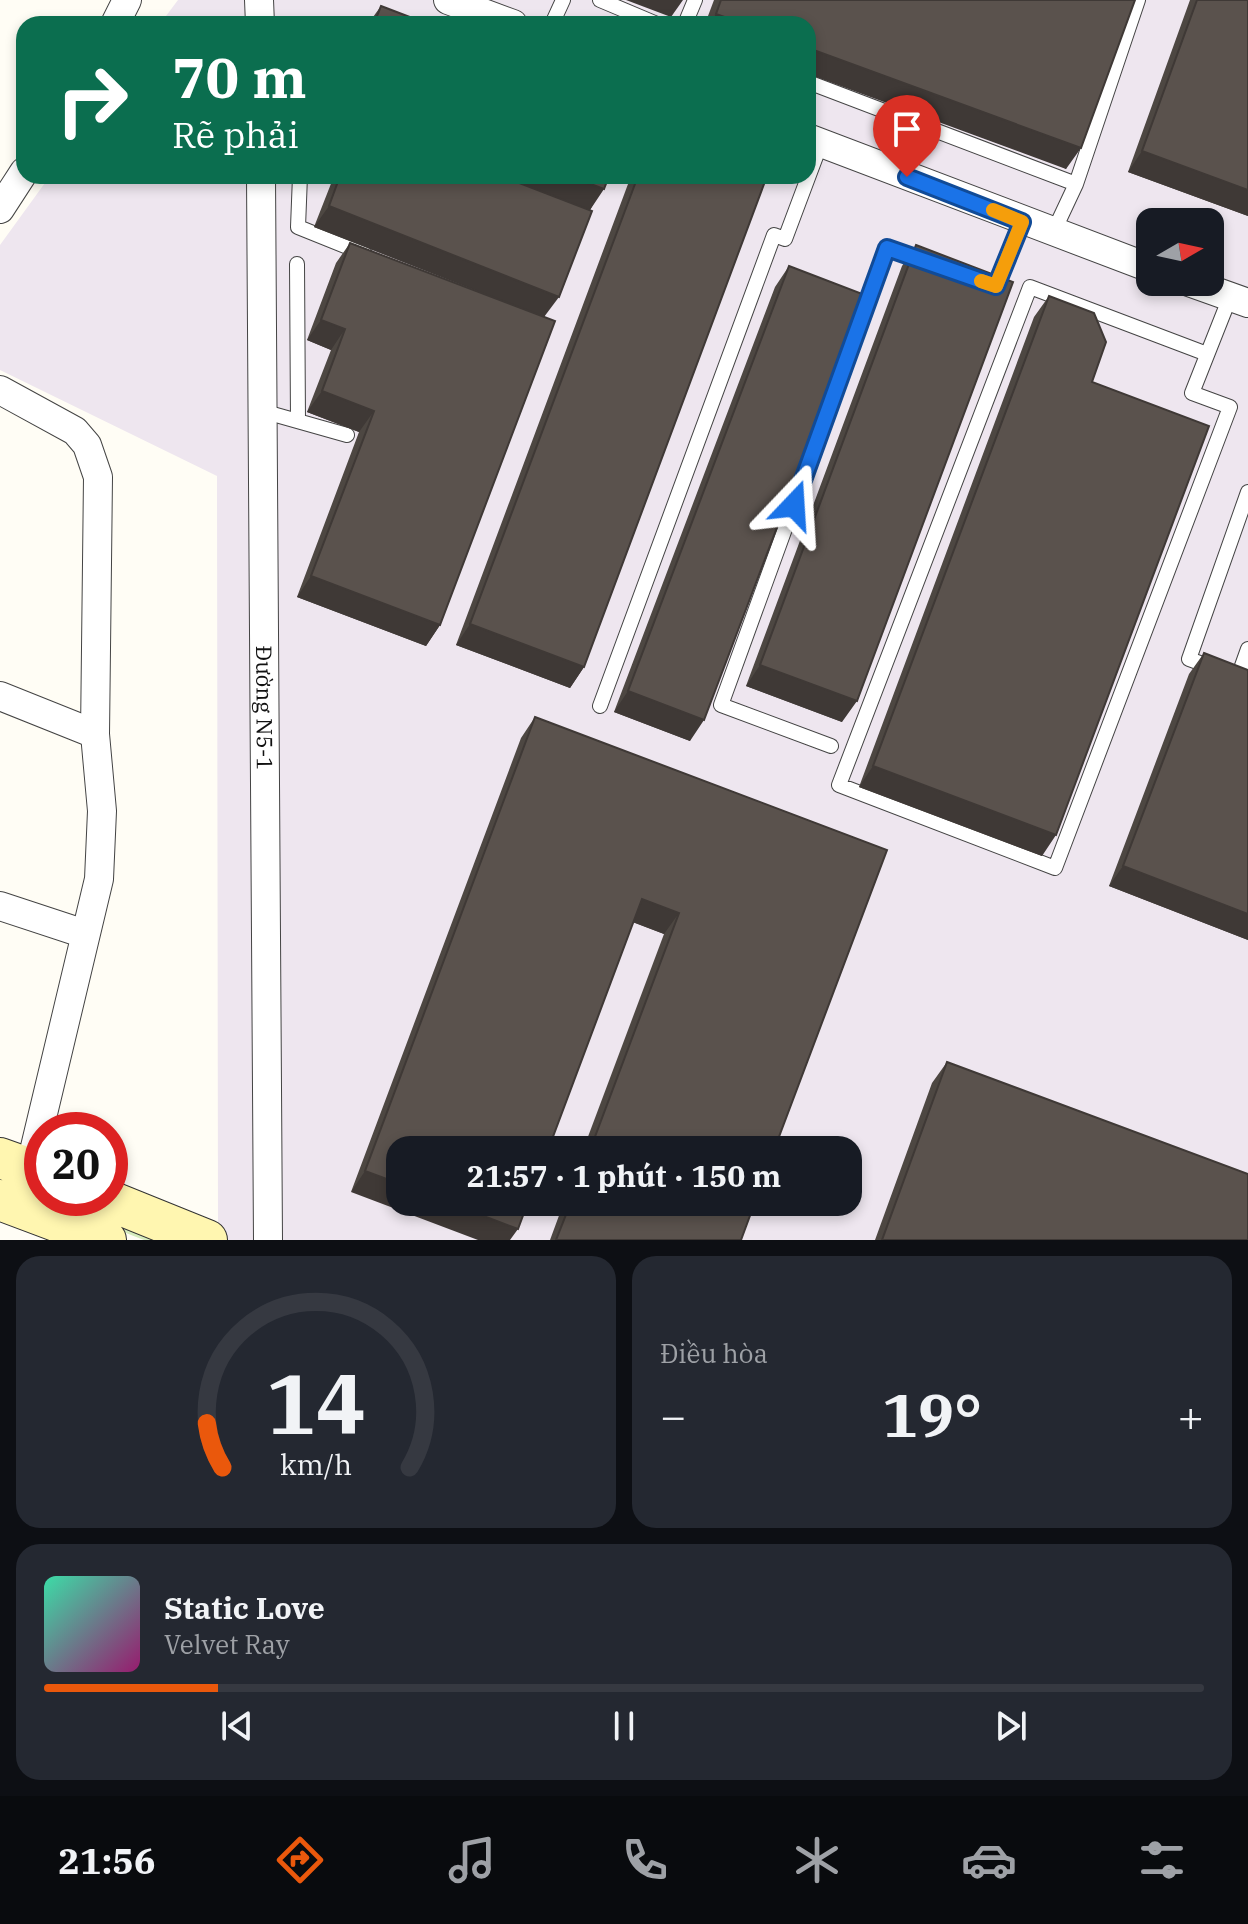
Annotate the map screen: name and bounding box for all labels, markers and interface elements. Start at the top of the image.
text: 70 m [172,41,307,113]
icon: right [40,48,144,152]
pin [873,95,941,177]
icon: arrive [885,107,929,151]
text: Rẽ phải [172,111,299,158]
north arrow [1136,208,1224,296]
map controls [1136,208,1224,296]
position arrow [752,463,836,547]
street label: Đường N5-1 [250,645,280,771]
speed limit sign: 20 [24,1112,128,1216]
text: 21:57 · 1 phút · 150 m [467,1156,781,1195]
text: Điều hòa [660,1336,768,1370]
text: 14 [266,1349,366,1457]
text: 19° [882,1375,982,1454]
text: − [660,1387,686,1444]
text: + [1178,1387,1204,1444]
text: km/h [280,1446,352,1483]
text: Static Love [164,1588,325,1627]
text: Velvet Ray [164,1627,290,1661]
icon: previous [215,1704,259,1748]
icon: pause [602,1704,646,1748]
icon: next [989,1704,1033,1748]
icon: directions [272,1832,328,1888]
icon: music [444,1832,500,1888]
icon: phone [617,1832,673,1888]
icon: climate [789,1832,845,1888]
icon: car [961,1832,1017,1888]
icon: filters [1134,1832,1190,1888]
text: 21:56 [58,1837,156,1884]

